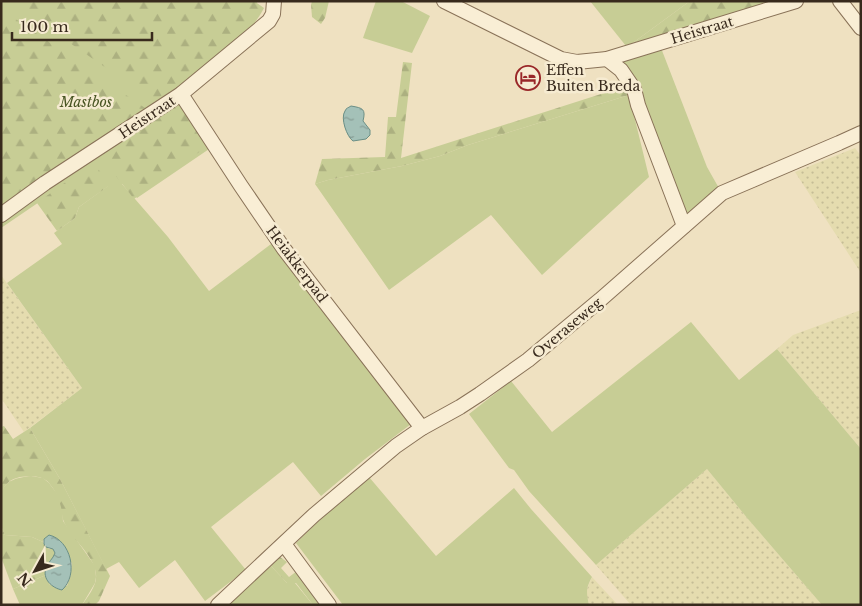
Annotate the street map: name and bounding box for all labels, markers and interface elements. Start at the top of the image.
scale bar [12,10,152,42]
street label: Heistraat [669,12,736,48]
text: 100 m [20,17,69,36]
place label: Effen Buiten Breda [546,61,641,95]
hotel icon: Effen Buiten Breda [515,65,541,91]
street label: Heistraat [115,91,179,143]
park label: Mastbos [59,93,112,111]
street label: Heiakkerpad [262,222,332,306]
street label: Overaseweg [528,293,606,363]
north arrow [10,546,60,596]
text: N [14,569,36,590]

